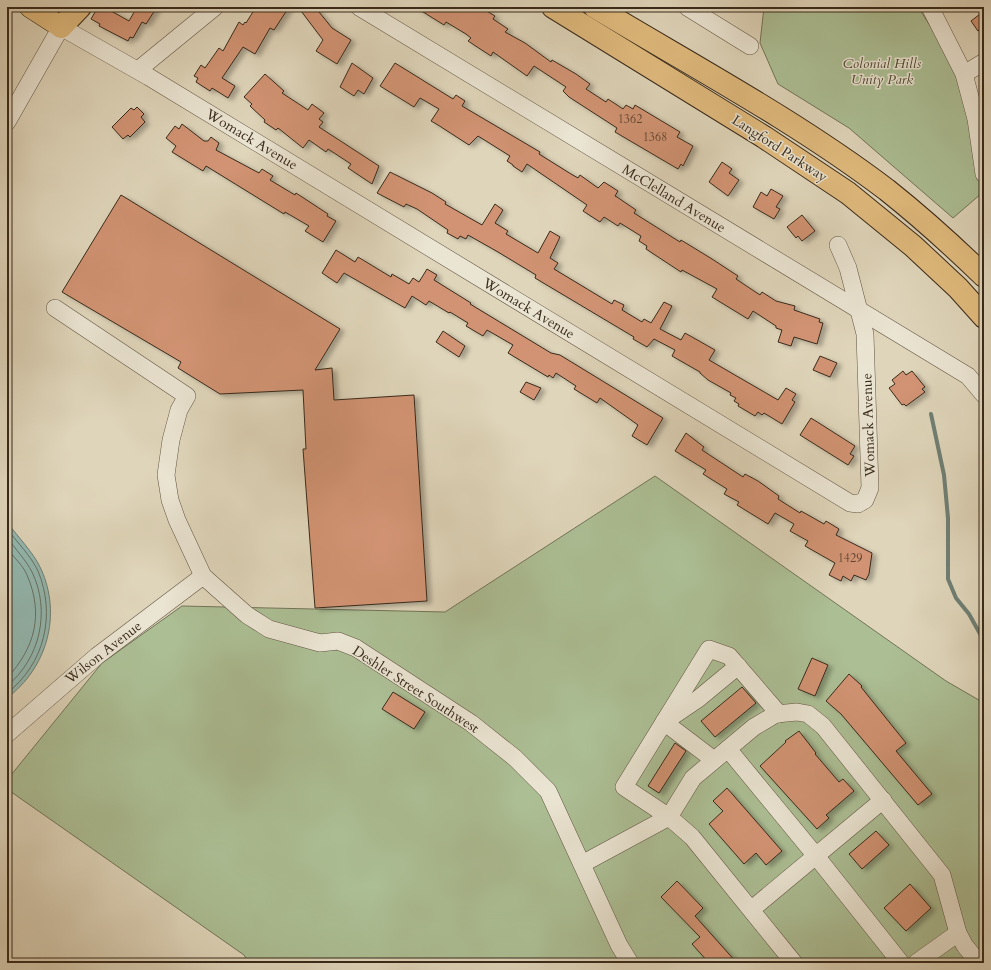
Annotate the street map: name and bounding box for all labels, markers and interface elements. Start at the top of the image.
park label: Colonial Hills Unity Park [843,54,922,89]
street label: Womack Avenue [201,104,301,174]
street label: Langford Parkway [728,110,832,187]
house number: 1362 [618,111,642,127]
house number: 1368 [643,129,667,145]
street label: McClelland Avenue [618,160,729,237]
street label: Womack Avenue [478,273,578,343]
street label: Womack Avenue [857,373,880,478]
house number: 1429 [838,550,862,566]
street label: Wilson Avenue [60,616,146,689]
street label: Deshler Street Southwest [349,641,483,738]

